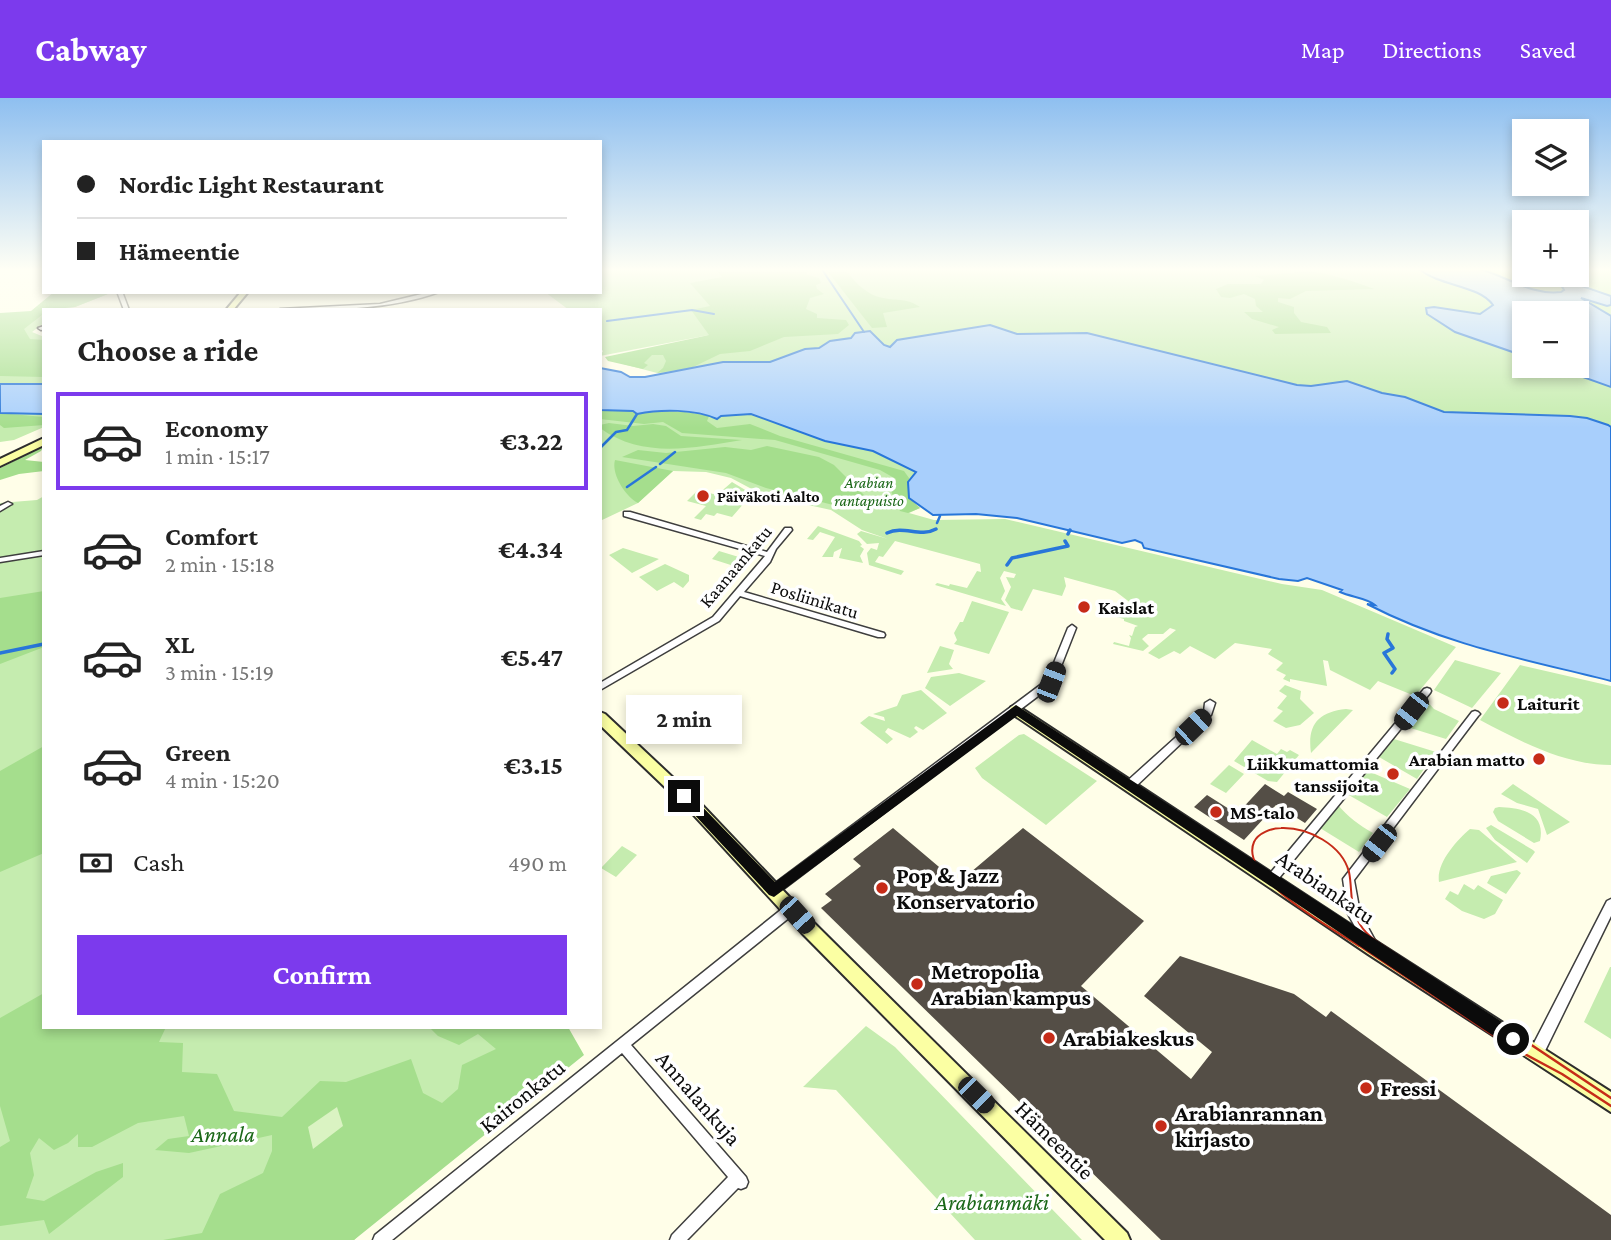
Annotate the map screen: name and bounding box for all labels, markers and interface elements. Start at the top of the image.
text: Cabway [35,31,147,68]
text: Map [1301,36,1345,63]
text: Directions [1383,36,1482,63]
text: Saved [1520,36,1576,63]
map controls [1512,119,1589,378]
button: layers [1512,119,1589,196]
text: Nordic Light Restaurant [119,170,384,199]
button: + [1512,210,1589,287]
text: Hämeentie [119,237,240,266]
button: − [1512,301,1589,378]
text: Choose a ride [77,332,258,368]
icon: car [81,410,144,473]
text: Economy [165,414,268,443]
text: €3.22 [500,427,563,456]
text: 1 min · 15:17 [165,443,270,469]
park label: Arabian rantapuisto [834,474,904,510]
marker: Päiväkoti Aalto [695,488,711,504]
place label: Päiväkoti Aalto [717,488,820,505]
icon: car [81,518,144,581]
street label: Kaanaankatu [695,521,776,612]
text: Comfort [165,522,258,551]
text: €4.34 [498,535,563,564]
text: 2 min · 15:18 [165,551,275,577]
street label: Posliinikatu [769,576,861,623]
place label: Kaislat [1098,597,1154,618]
marker: Kaislat [1076,599,1092,615]
icon: car [81,626,144,689]
text: XL [165,630,194,659]
text: €5.47 [501,643,563,672]
text: 3 min · 15:19 [165,659,274,685]
car [1034,659,1069,705]
car [1390,688,1433,734]
place label: Laiturit [1517,693,1580,714]
callout: 2 min [626,694,742,744]
marker: Laiturit [1495,695,1511,711]
car [1171,705,1216,749]
text: 2 min [656,706,712,732]
icon: car [81,734,144,797]
text: Green [165,738,231,767]
place label: Arabian matto [1408,749,1525,770]
text: €3.15 [504,751,563,780]
marker: Arabian matto [1531,751,1547,767]
place label: Liikkumattomia tanssijoita [1247,753,1380,797]
marker: Liikkumattomia tanssijoita [1385,766,1401,782]
text: 4 min · 15:20 [165,767,280,793]
route end [668,780,700,812]
place label: MS-talo [1230,802,1295,823]
marker: MS-talo [1208,804,1224,820]
car [1358,820,1401,866]
icon: cash [77,844,115,882]
street label: Arabiankatu [1272,844,1380,930]
text: Cash [133,848,184,877]
text: 490 m [508,850,567,876]
place label: Pop & Jazz Konservatorio [896,862,1035,914]
marker: Pop & Jazz Konservatorio [874,880,890,896]
car [776,892,819,938]
button: Confirm [77,935,567,1015]
place label: Metropolia Arabian kampus [930,958,1091,1010]
marker: Metropolia Arabian kampus [909,976,925,992]
route start [1497,1023,1529,1055]
place label: Arabiakeskus [1062,1025,1194,1051]
marker: Arabiakeskus [1041,1030,1057,1046]
street label: Annalankuja [651,1045,747,1151]
street label: Kaironkatu [474,1054,570,1138]
car [954,1073,999,1117]
place label: Fressi [1380,1075,1437,1101]
marker: Fressi [1358,1080,1374,1096]
street label: Hämeentie [1010,1095,1100,1185]
place label: Arabianrannan kirjasto [1174,1100,1323,1152]
marker: Arabianrannan kirjasto [1153,1118,1169,1134]
park label: Annala [190,1121,255,1147]
park label: Arabianmäki [934,1189,1050,1215]

